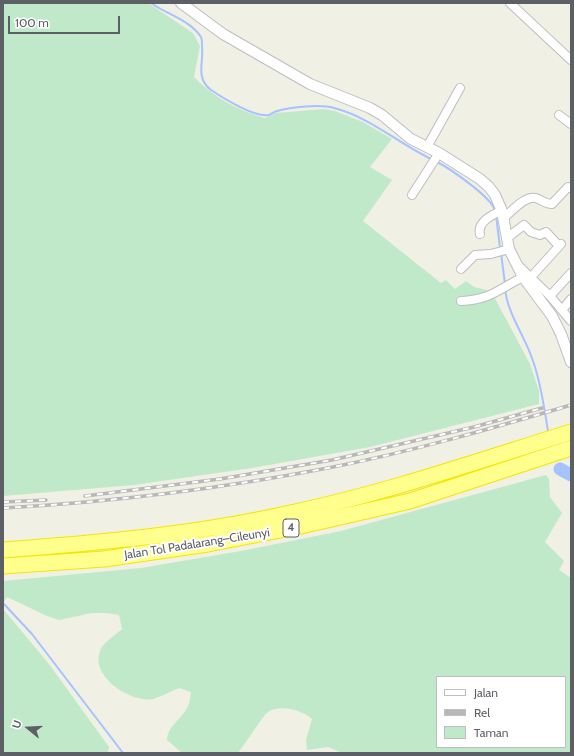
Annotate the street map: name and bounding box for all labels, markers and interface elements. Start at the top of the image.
scale bar [10,8,122,34]
text: 100 m [15,15,49,30]
road number: 4 [283,519,299,537]
street label: Jalan Tol Padalarang–Cileunyi [123,525,271,563]
legend [436,676,566,748]
text: Jalan [474,685,498,700]
text: Rel [474,705,490,720]
north arrow [8,708,48,748]
text: U [9,718,24,730]
text: Taman [474,725,508,740]

